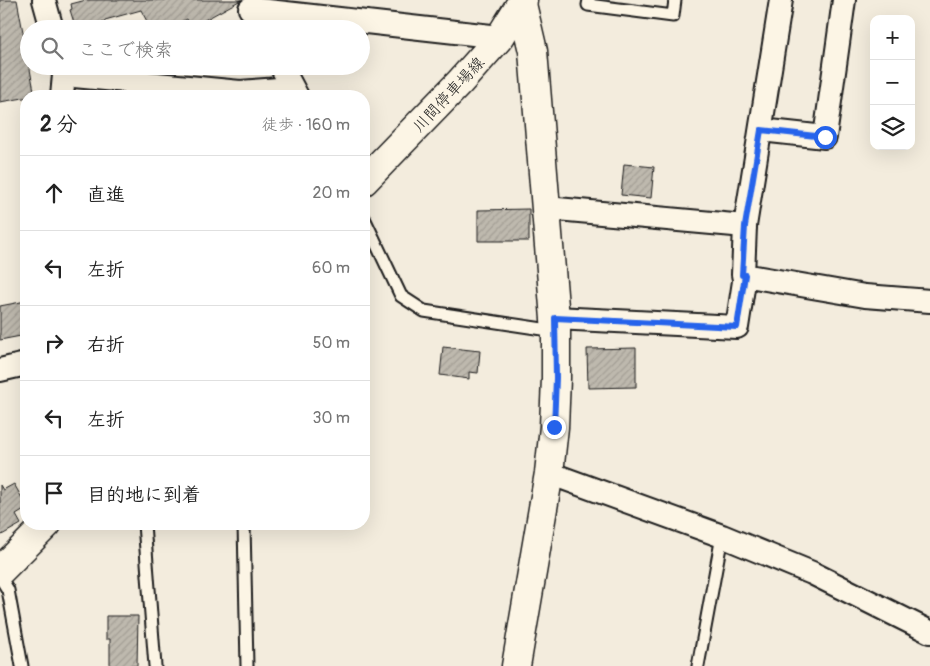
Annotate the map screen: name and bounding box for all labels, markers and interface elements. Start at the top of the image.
map controls [870,15,915,150]
button: + [870,15,915,60]
search box [20,20,370,75]
icon: search [38,34,66,62]
text: ここで検索 [78,38,173,62]
street label: 川間停車場線 [409,53,489,137]
button: − [870,60,915,105]
button: layers [870,105,915,150]
text: 2 分 [40,111,77,138]
text: 徒歩 · 160 m [262,115,350,135]
route start [814,126,837,149]
icon: ahead [40,179,68,207]
text: 直進 [87,183,125,207]
text: 20 m [312,183,350,203]
icon: left [40,254,68,282]
text: 左折 [87,258,125,282]
text: 60 m [312,258,350,278]
icon: right [40,329,68,357]
text: 右折 [87,333,125,357]
text: 50 m [313,333,350,353]
icon: left [40,404,68,432]
text: 左折 [87,408,125,432]
text: 30 m [312,408,350,428]
route end [543,416,566,439]
icon: arrive [40,479,68,507]
text: 目的地に到着 [87,483,201,507]

